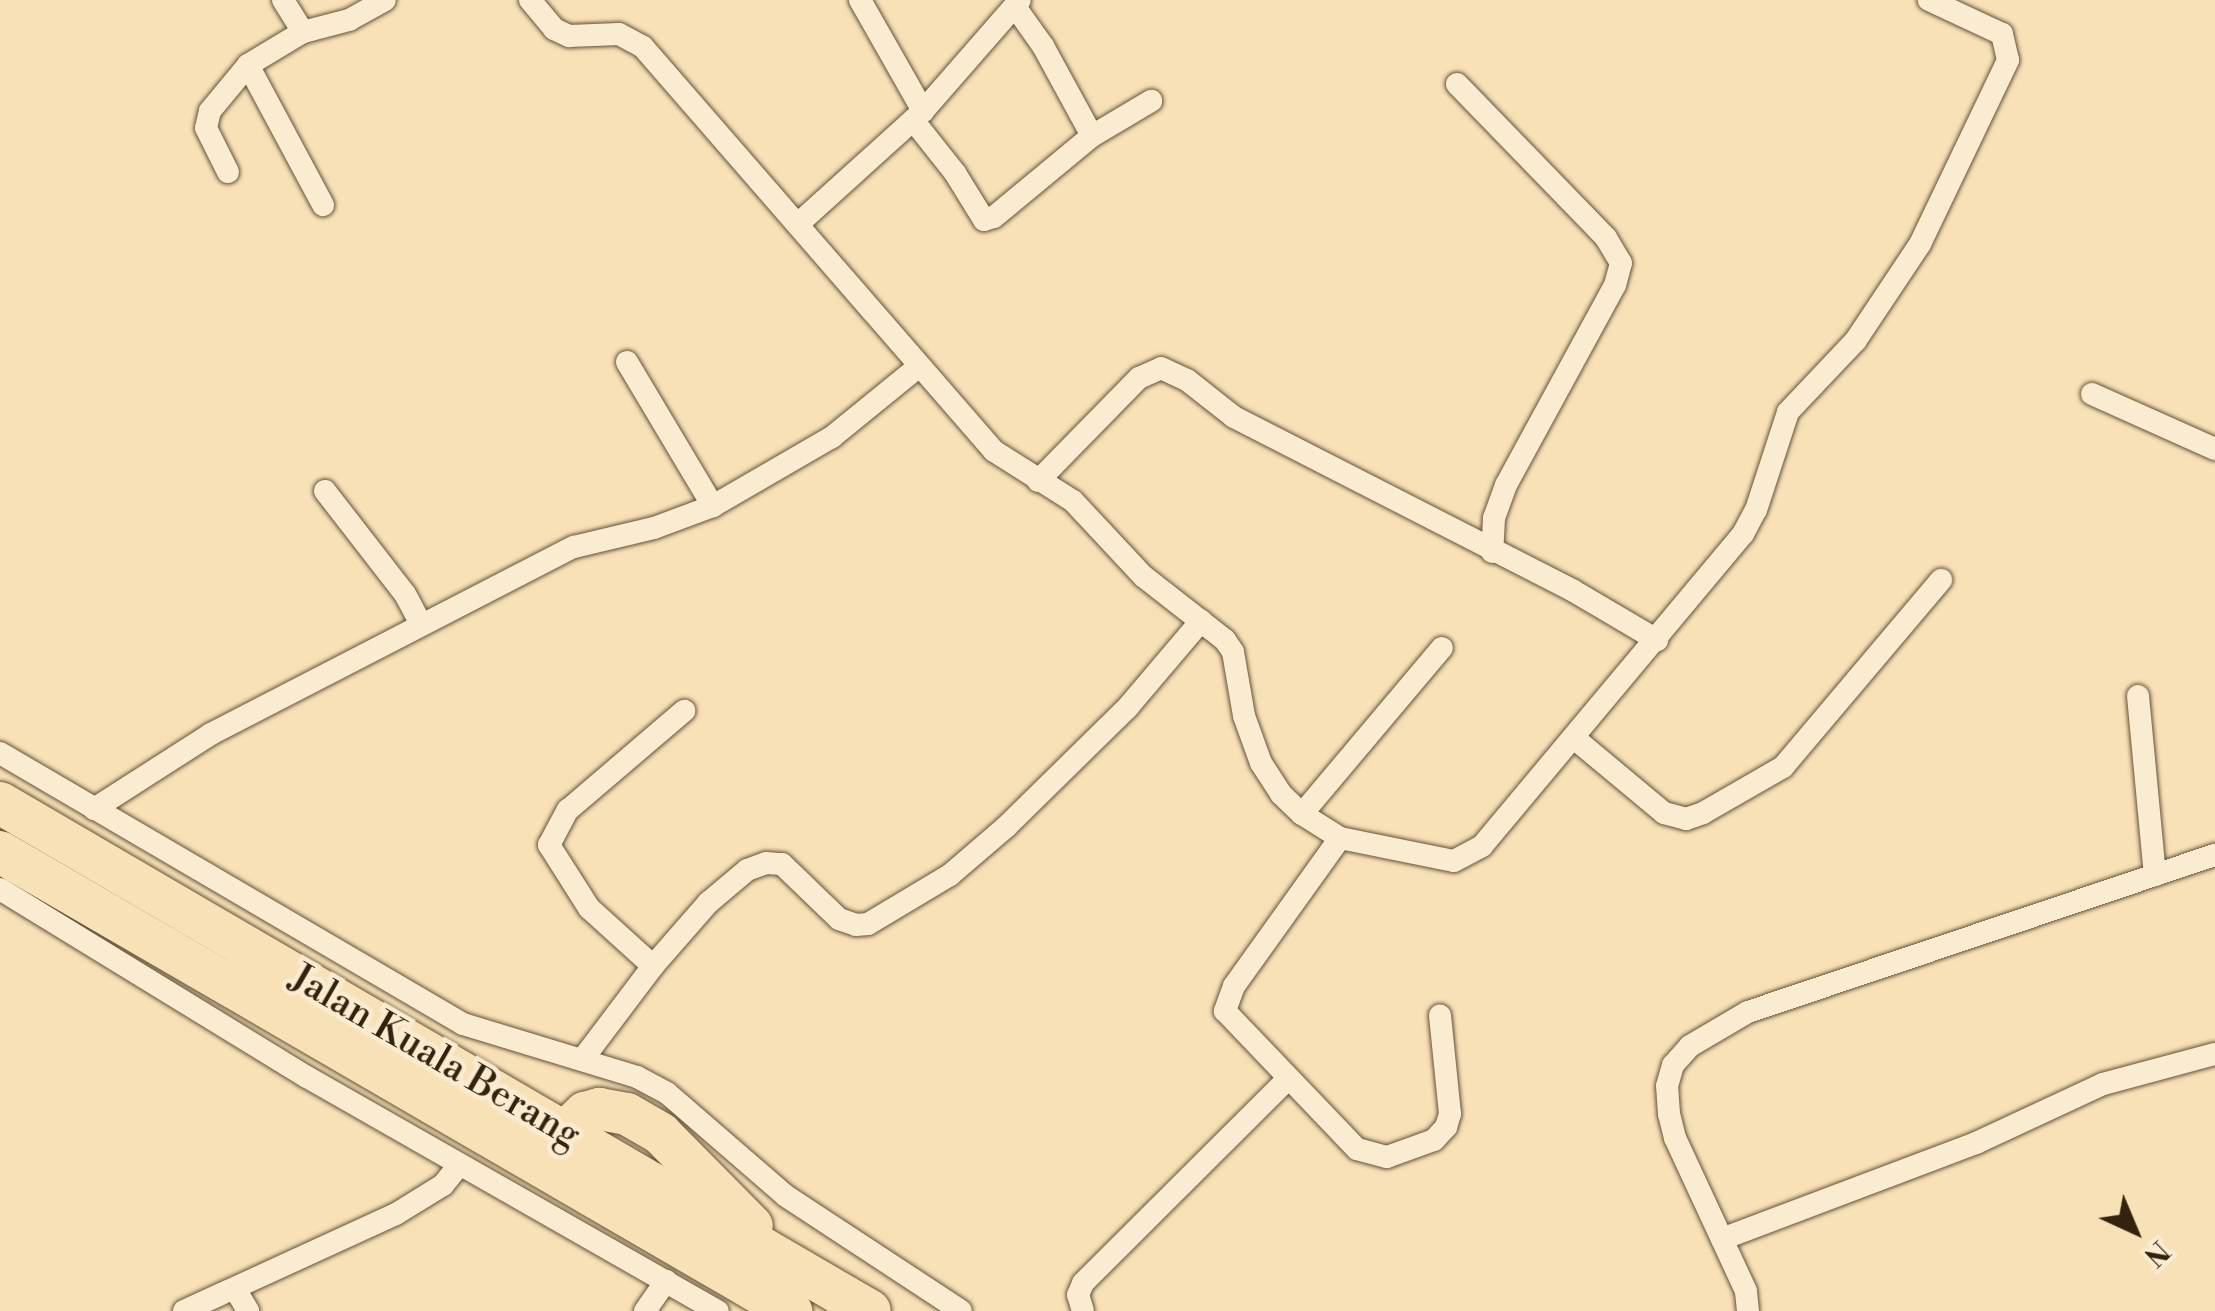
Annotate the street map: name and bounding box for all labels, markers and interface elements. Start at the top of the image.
street label: Jalan Kuala Berang [282,955,588,1159]
north arrow [2085,1181,2185,1281]
text: N [2136,1233,2176,1273]

